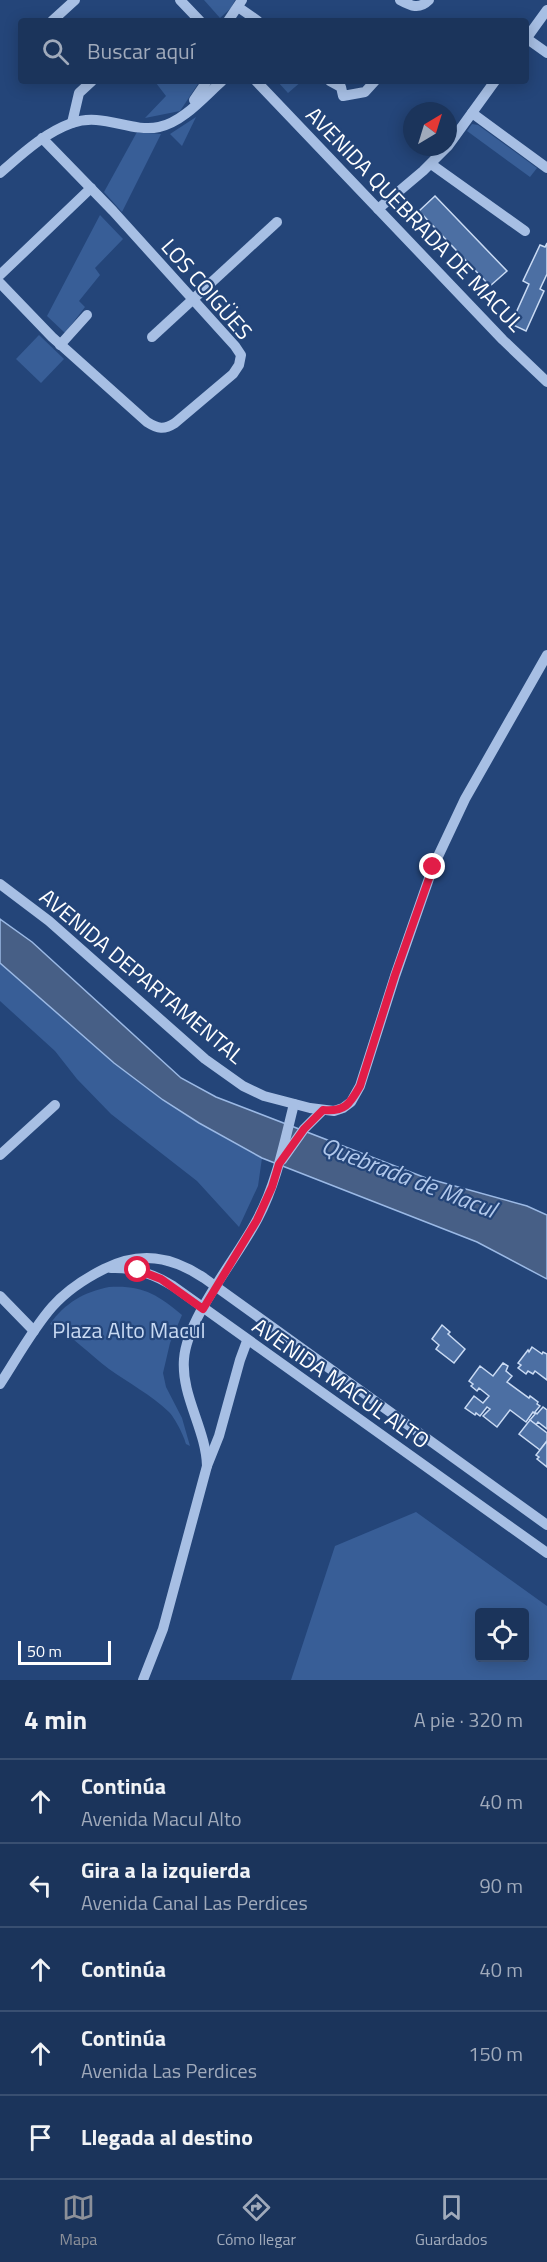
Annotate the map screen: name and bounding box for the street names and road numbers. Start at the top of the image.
street label: AVENIDA QUEBRADA DE MACUL [298,99,532,340]
street label: LOS COIGÜES [153,231,261,347]
street label: AVENIDA DEPARTAMENTAL [32,880,252,1072]
street label: AVENIDA MACUL ALTO [245,1309,437,1457]

